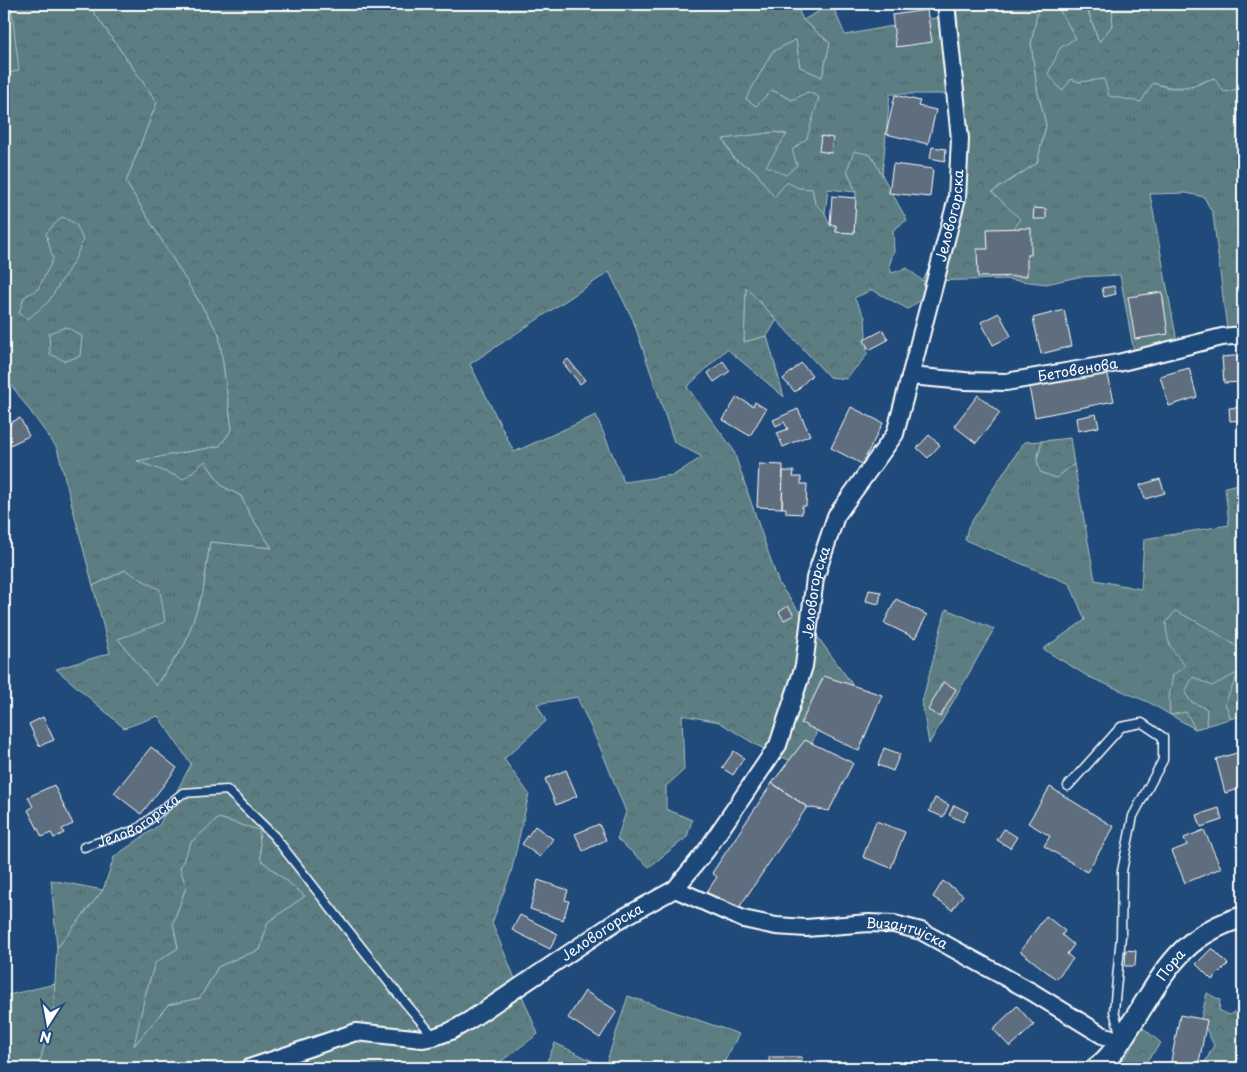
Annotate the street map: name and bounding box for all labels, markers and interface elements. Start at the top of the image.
street label: Јеловогорска [930,169,968,264]
street label: Бетовенова [1036,352,1120,386]
street label: Јеловогорска [797,543,835,640]
street label: Јеловогорска [94,788,184,852]
street label: Јеловогорска [556,898,647,966]
street label: Византијска [866,912,952,954]
street label: Пора [1151,944,1190,985]
north arrow [22,1000,72,1050]
text: N [38,1026,53,1049]

